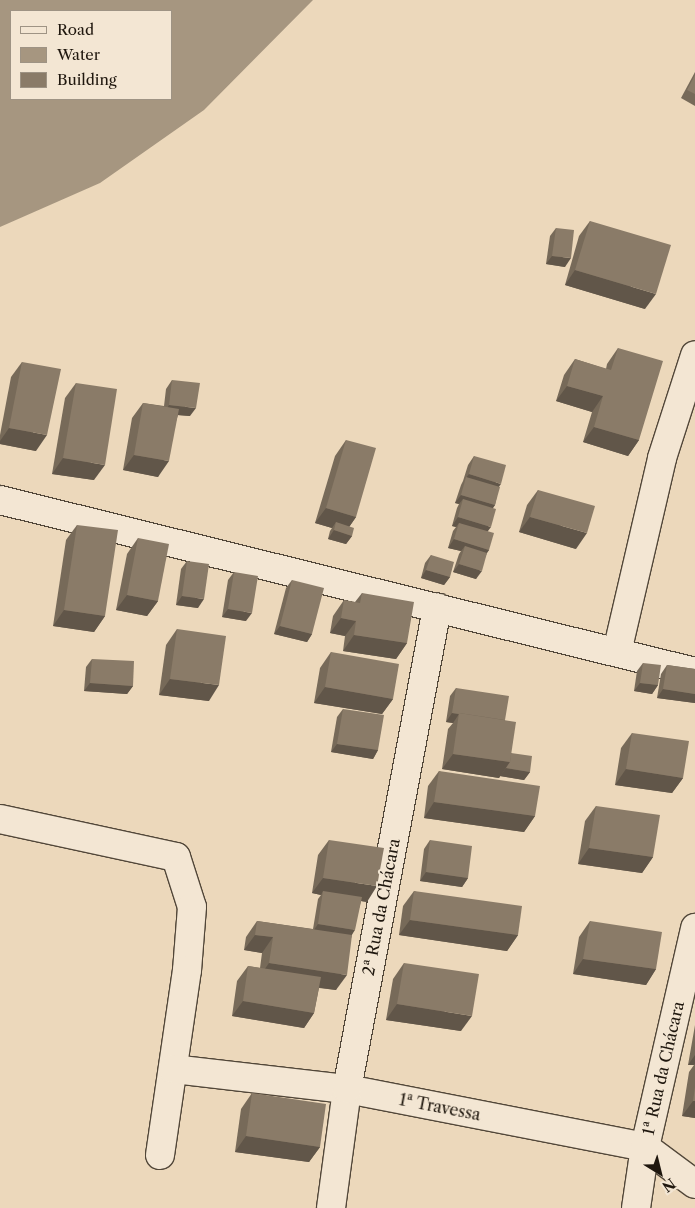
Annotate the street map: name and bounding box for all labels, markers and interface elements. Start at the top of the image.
legend [10,10,172,100]
text: Road [57,20,94,39]
text: Water [57,45,100,64]
text: Building [57,70,117,89]
street label: 2ª Rua da Chácara [358,837,404,977]
street label: 1ª Rua da Chácara [638,999,688,1137]
street label: 1ª Travessa [398,1090,482,1124]
north arrow [635,1148,685,1198]
text: N [659,1174,679,1196]

